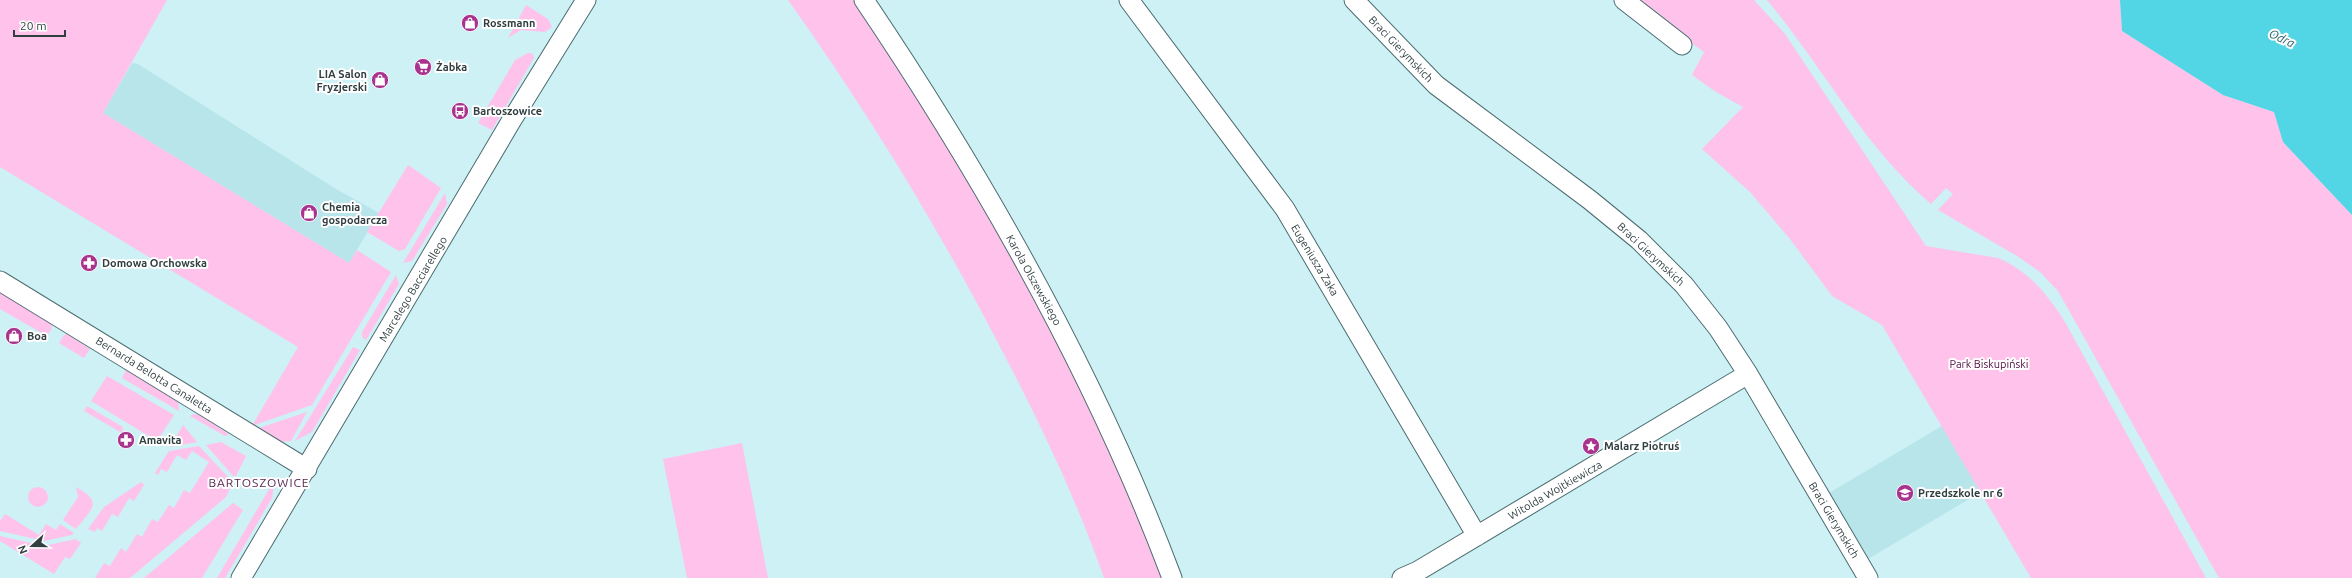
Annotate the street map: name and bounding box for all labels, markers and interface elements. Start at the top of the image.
scale bar [14,12,65,38]
shop icon: Rossmann [460,13,480,33]
street label: Braci Gierymskich [1367,14,1435,84]
place label: Rossmann [483,17,535,29]
text: 20 m [20,19,47,32]
water label: Odra [2267,26,2297,50]
supermarket icon: Żabka [413,57,433,77]
place label: Żabka [436,61,467,73]
place label: LIA Salon Fryzjerski [317,68,367,93]
shop icon: LIA Salon Fryzjerski [370,70,390,90]
bus stop icon: Bartoszowice [450,101,470,121]
place label: Bartoszowice [473,105,542,117]
place label: Chemia gospodarcza [322,201,387,226]
shop icon: Chemia gospodarcza [299,203,319,223]
street label: Braci Gierymskich [1615,220,1687,288]
street label: Eugeniusza Zaka [1289,222,1341,298]
street label: Karola Olszewskiego [1004,233,1064,327]
street label: Marcelego Bacciarellego [377,234,449,344]
pharmacy icon: Domowa Orchowska [79,253,99,273]
place label: Domowa Orchowska [102,257,207,269]
shop icon: Boa [4,326,24,346]
place label: Boa [27,330,47,342]
street label: Bernarda Belotta Canaletta [94,334,214,416]
park label: Park Biskupiński [1949,358,2029,370]
pharmacy icon: Amavita [116,430,136,450]
place label: Amavita [139,434,182,446]
place icon: Malarz Piotruś [1581,436,1601,456]
place label: Malarz Piotruś [1604,440,1679,452]
street label: Witolda Wojtkiewicza [1506,458,1604,522]
district label: BARTOSZOWICE [208,476,310,489]
street label: Braci Gierymskich [1807,480,1861,560]
school or university icon: Przedszkole nr 6 [1895,483,1915,503]
place label: Przedszkole nr 6 [1918,487,2003,499]
north arrow [12,526,52,566]
text: N [16,544,30,556]

